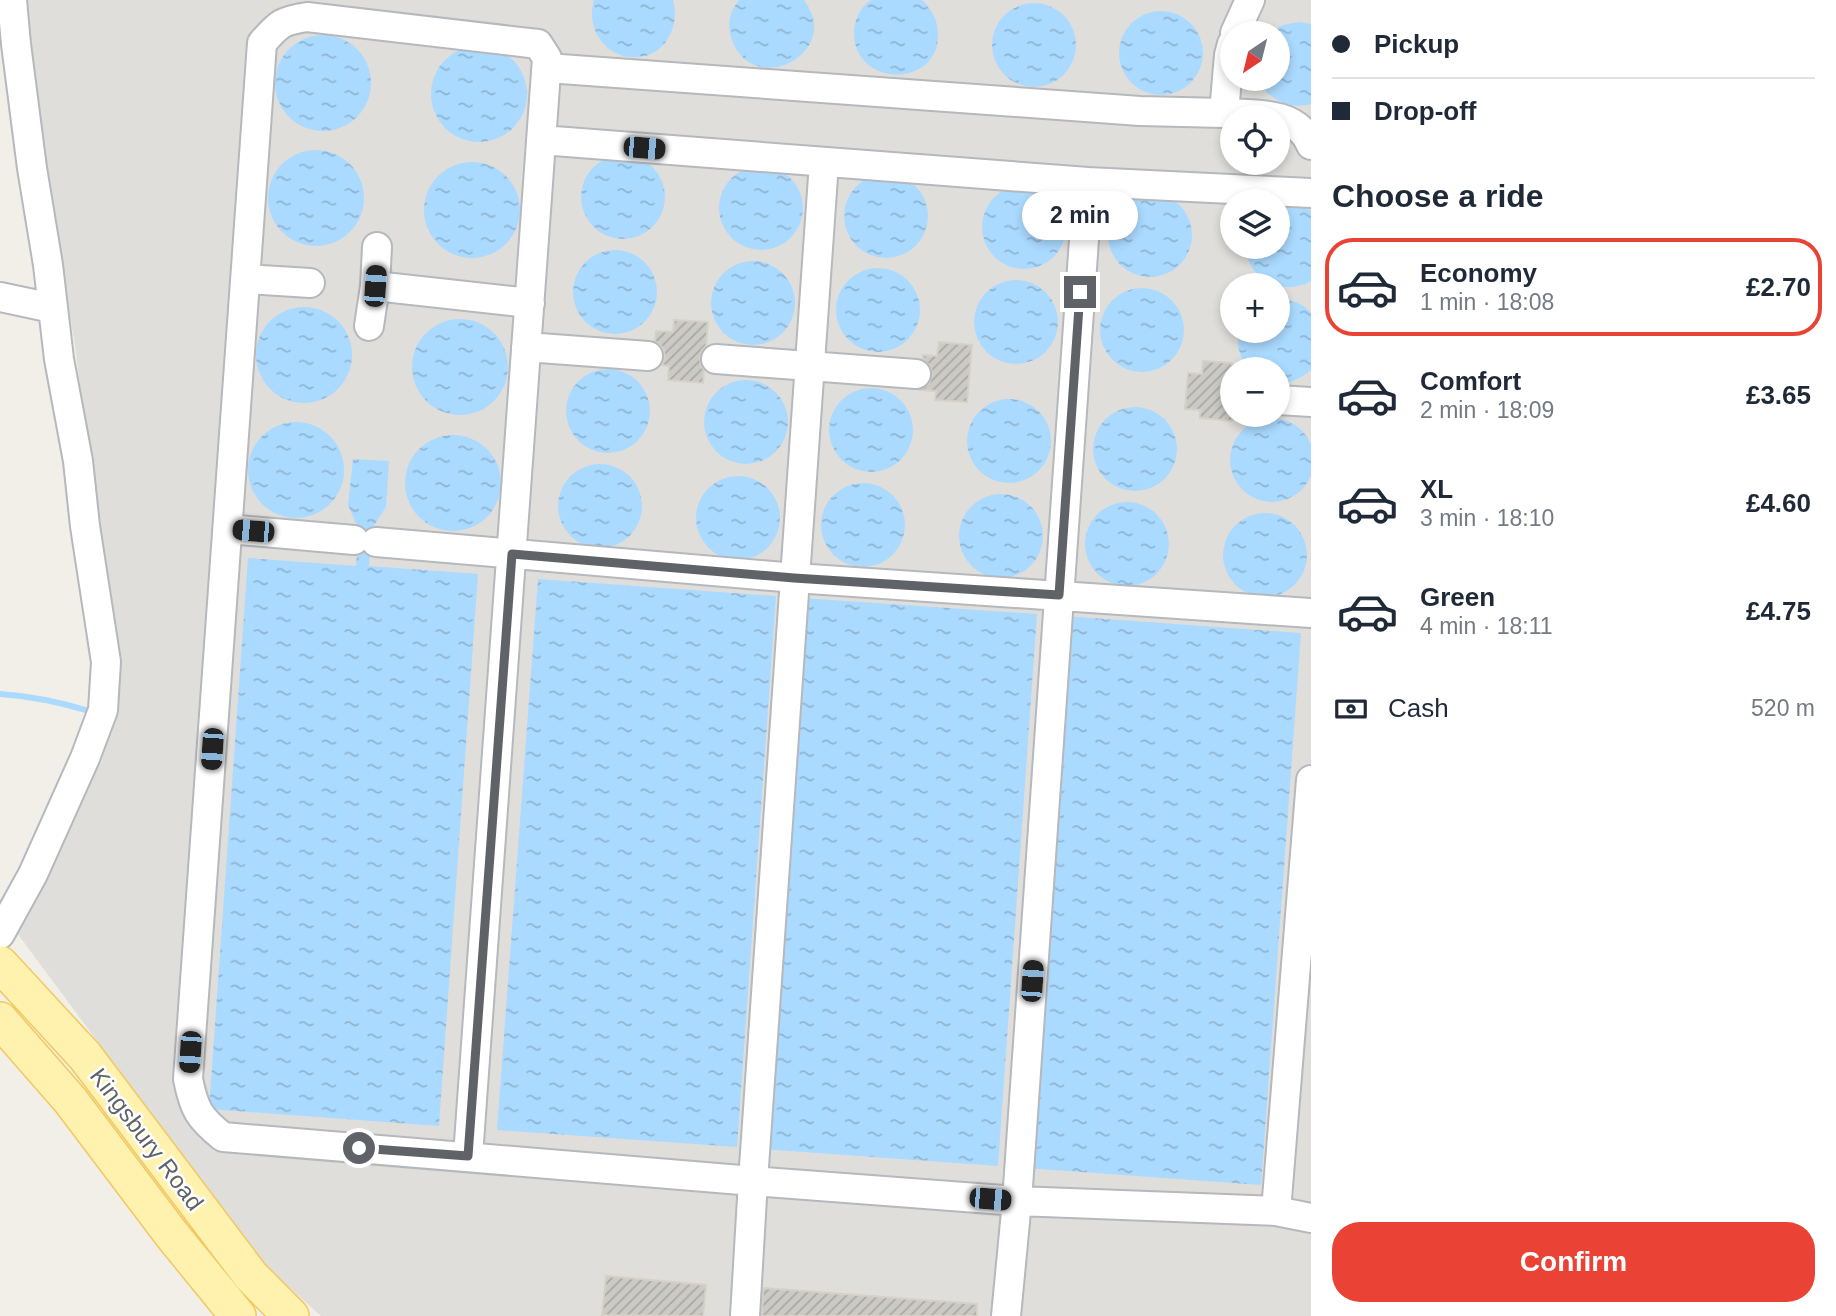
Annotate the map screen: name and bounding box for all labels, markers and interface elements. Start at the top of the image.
north arrow [1220,21,1290,91]
map controls [1220,21,1290,427]
text: Pickup [1374,29,1459,59]
text: Drop-off [1374,96,1477,126]
button: locate [1220,105,1290,175]
car [623,136,666,160]
text: Choose a ride [1332,178,1544,214]
button: layers [1220,189,1290,259]
callout: 2 min [1022,190,1138,240]
text: 2 min [1050,202,1110,228]
icon: car [1336,256,1399,319]
text: Economy [1420,258,1537,288]
car [364,264,387,308]
text: £2.70 [1746,272,1811,302]
button: + [1220,273,1290,343]
route end [1064,276,1096,308]
text: 1 min · 18:08 [1420,289,1554,315]
button: − [1220,357,1290,427]
icon: car [1336,364,1399,427]
text: Comfort [1420,366,1521,396]
text: £3.65 [1746,380,1811,410]
text: 2 min · 18:09 [1420,397,1554,423]
icon: car [1336,472,1399,535]
text: XL [1420,474,1453,504]
text: £4.60 [1746,488,1811,518]
text: 3 min · 18:10 [1420,505,1554,531]
car [232,519,275,543]
icon: car [1336,580,1399,643]
text: Green [1420,582,1495,612]
text: £4.75 [1746,596,1811,626]
text: 4 min · 18:11 [1420,613,1553,639]
icon: cash [1332,690,1370,728]
text: Cash [1388,693,1449,723]
text: 520 m [1751,695,1815,721]
car [201,727,224,771]
car [1021,959,1044,1003]
car [179,1030,202,1074]
street label: Kingsbury Road [85,1063,209,1215]
route start [343,1132,375,1164]
car [969,1187,1012,1211]
button: Confirm [1332,1222,1815,1302]

